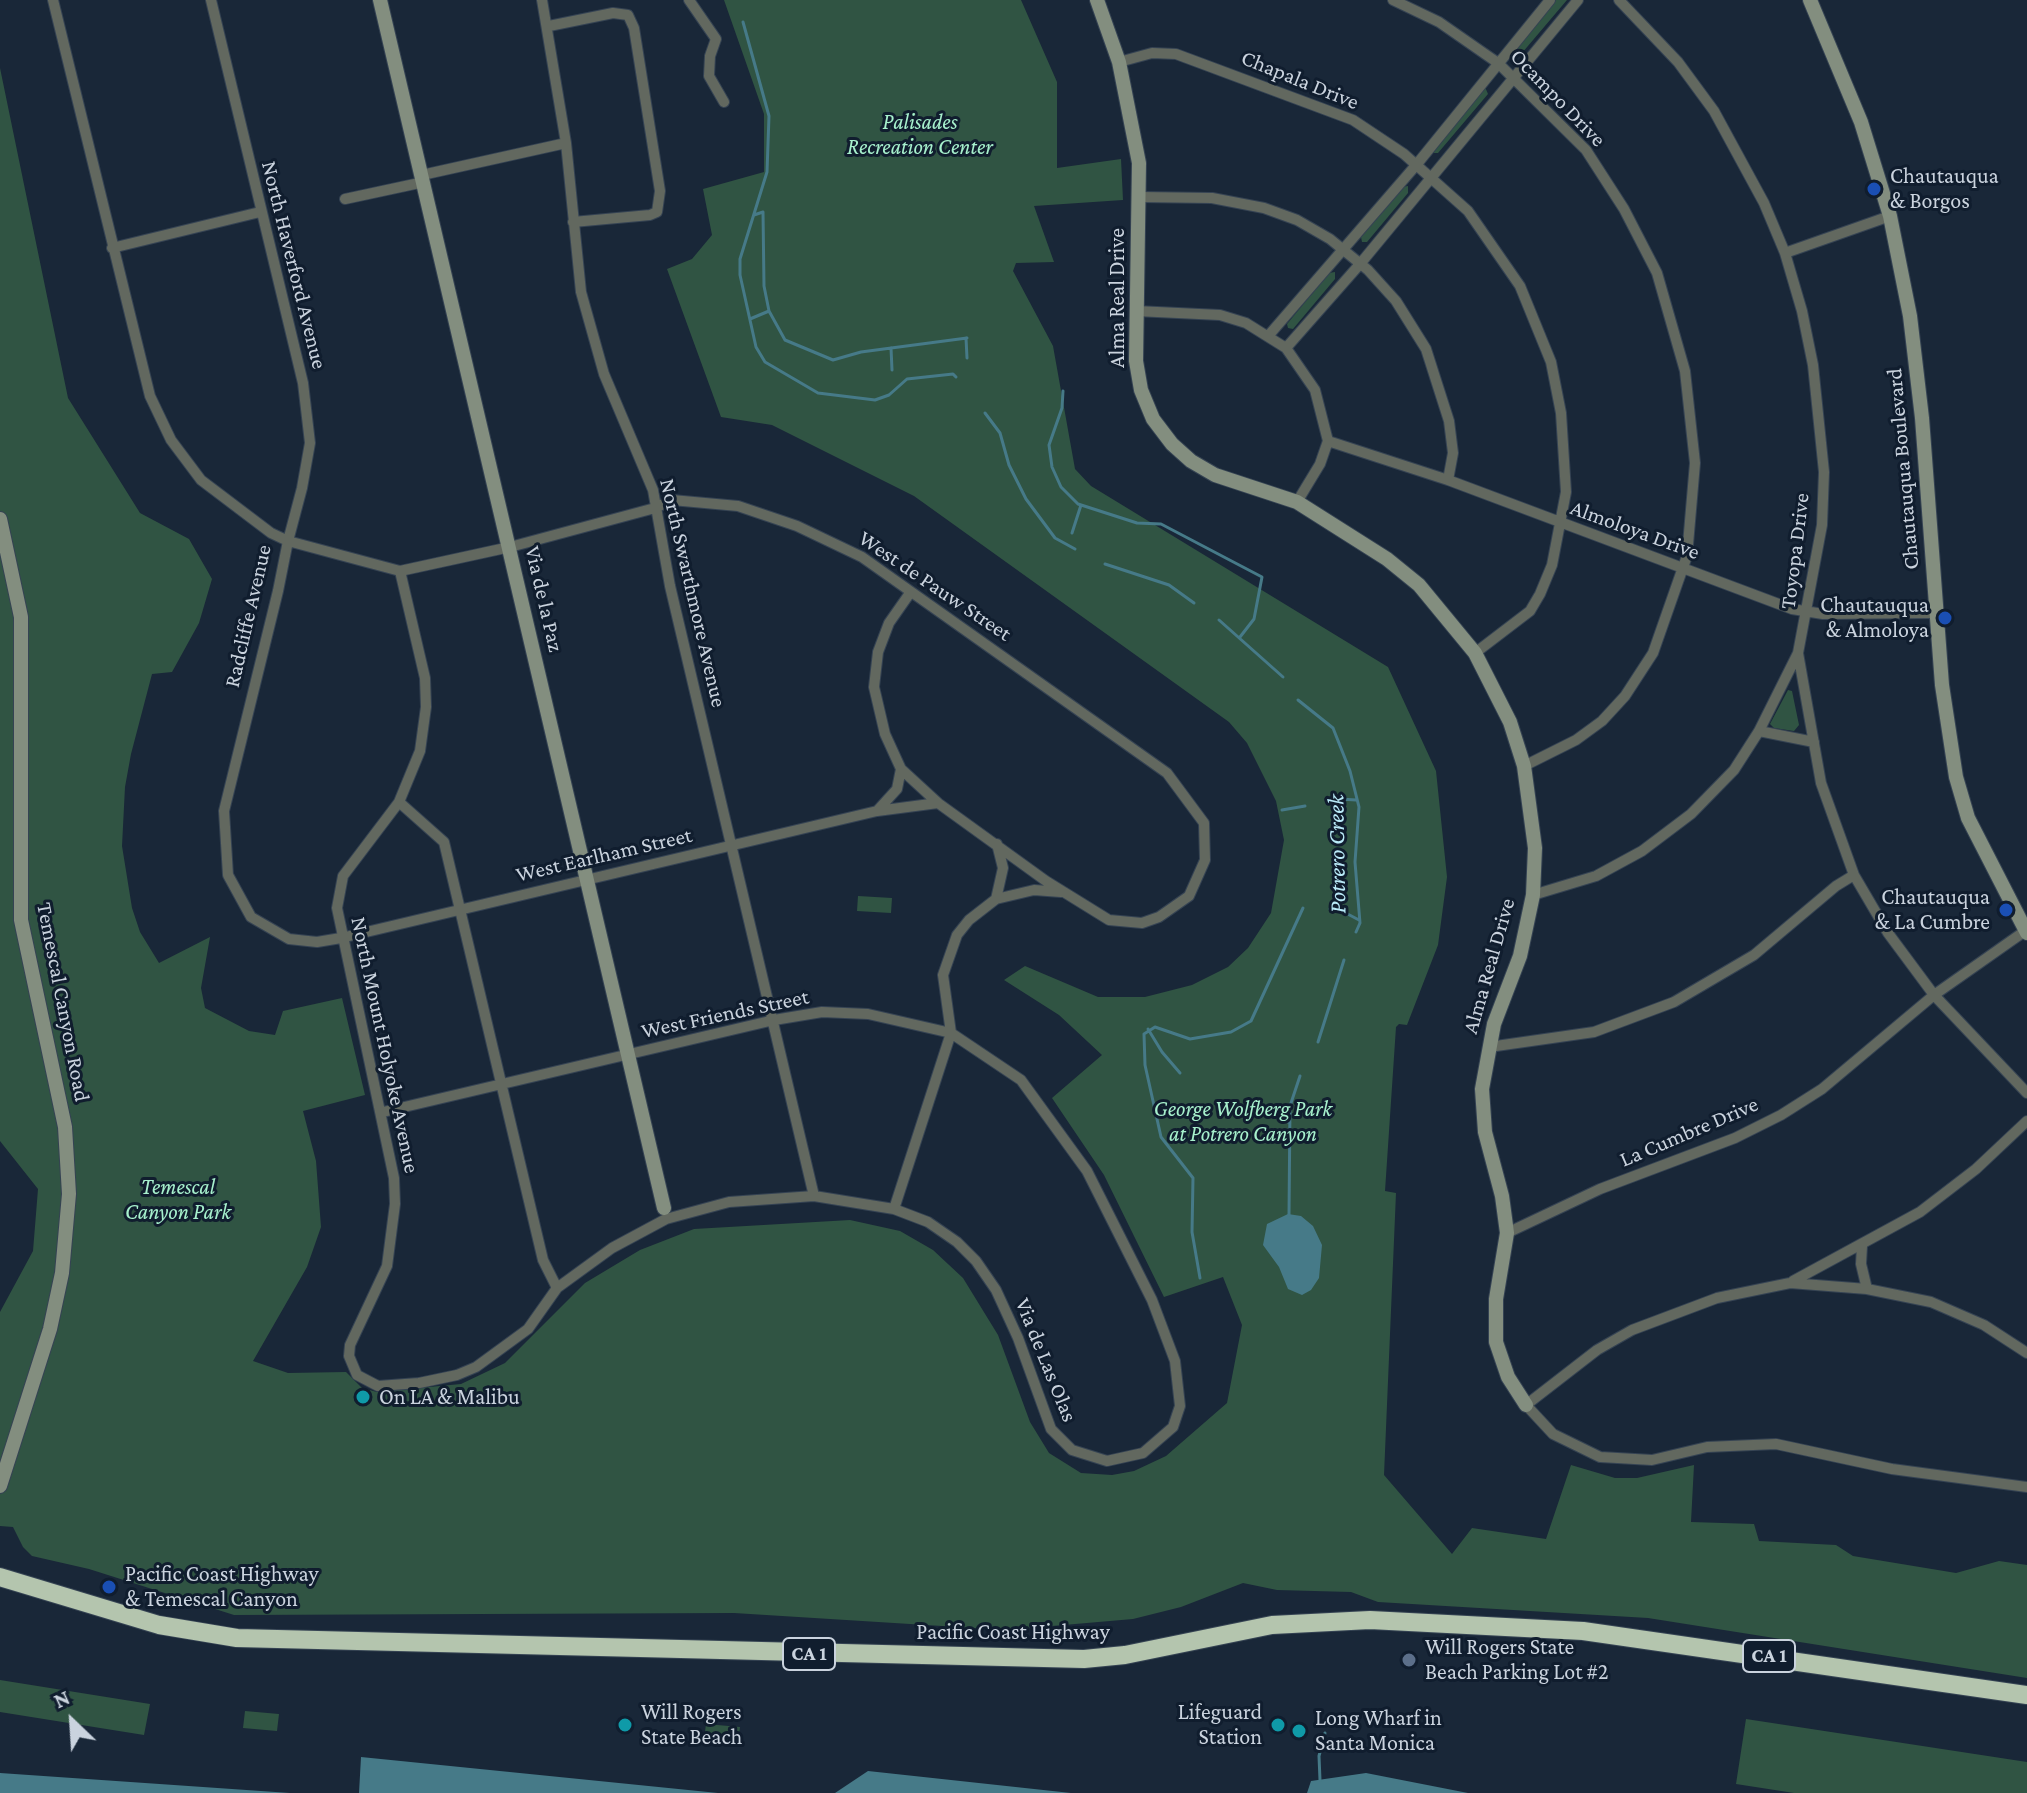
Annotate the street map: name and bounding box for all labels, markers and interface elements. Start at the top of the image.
street label: Ocampo Drive [1505,43,1611,153]
street label: Chapala Drive [1237,44,1363,116]
park label: Palisades Recreation Center [847,109,993,160]
street label: North Haverford Avenue [255,158,333,372]
place label: Chautauqua & Borgos [1890,163,1999,214]
marker: Chautauqua & Borgos [1865,180,1883,198]
street label: Alma Real Drive [1104,228,1130,368]
street label: Chautauqua Boulevard [1881,367,1925,571]
street label: North Swarthmore Avenue [654,476,732,710]
street label: Toyopa Drive [1775,492,1815,610]
street label: Almoloya Drive [1567,494,1703,566]
street label: West de Pauw Street [854,525,1016,647]
street label: Radcliffe Avenue [219,542,277,690]
street label: Via de la Paz [519,543,569,655]
place label: Chautauqua & Almoloya [1820,592,1929,644]
marker: Chautauqua & Almoloya [1936,609,1954,627]
water label: Potrero Creek [1322,794,1352,914]
street label: West Earlham Street [513,822,695,888]
place label: Chautauqua & La Cumbre [1875,884,1990,936]
street label: Alma Real Drive [1457,895,1521,1037]
street label: Temescal Canyon Road [31,900,95,1104]
marker: Chautauqua & La Cumbre [1997,901,2015,919]
street label: North Mount Holyoke Avenue [345,914,425,1176]
street label: West Friends Street [639,983,811,1045]
street label: La Cumbre Drive [1616,1091,1762,1173]
park label: George Wolfberg Park at Potrero Canyon [1154,1096,1332,1148]
park label: Temescal Canyon Park [125,1174,231,1226]
street label: Via de Las Olas [1009,1294,1083,1426]
place label: On LA & Malibu [379,1384,520,1410]
marker: On LA & Malibu [354,1388,372,1406]
place label: Pacific Coast Highway & Temescal Canyon [125,1561,319,1612]
marker: Pacific Coast Highway & Temescal Canyon [100,1578,118,1596]
street label: Pacific Coast Highway [916,1619,1110,1645]
place label: Will Rogers State Beach Parking Lot #2 [1425,1634,1608,1686]
road number: CA 1 [783,1638,835,1670]
road number: CA 1 [1743,1640,1795,1672]
marker: Will Rogers State Beach Parking Lot #2 [1400,1651,1418,1669]
north arrow [32,1681,112,1761]
text: N [50,1684,74,1713]
place label: Will Rogers State Beach [641,1699,742,1750]
place label: Lifeguard Station [1178,1699,1262,1750]
place label: Long Wharf in Santa Monica [1315,1705,1442,1756]
marker: Will Rogers State Beach [616,1716,634,1734]
marker: Lifeguard Station [1269,1716,1287,1734]
marker: Long Wharf in Santa Monica [1290,1722,1308,1740]

